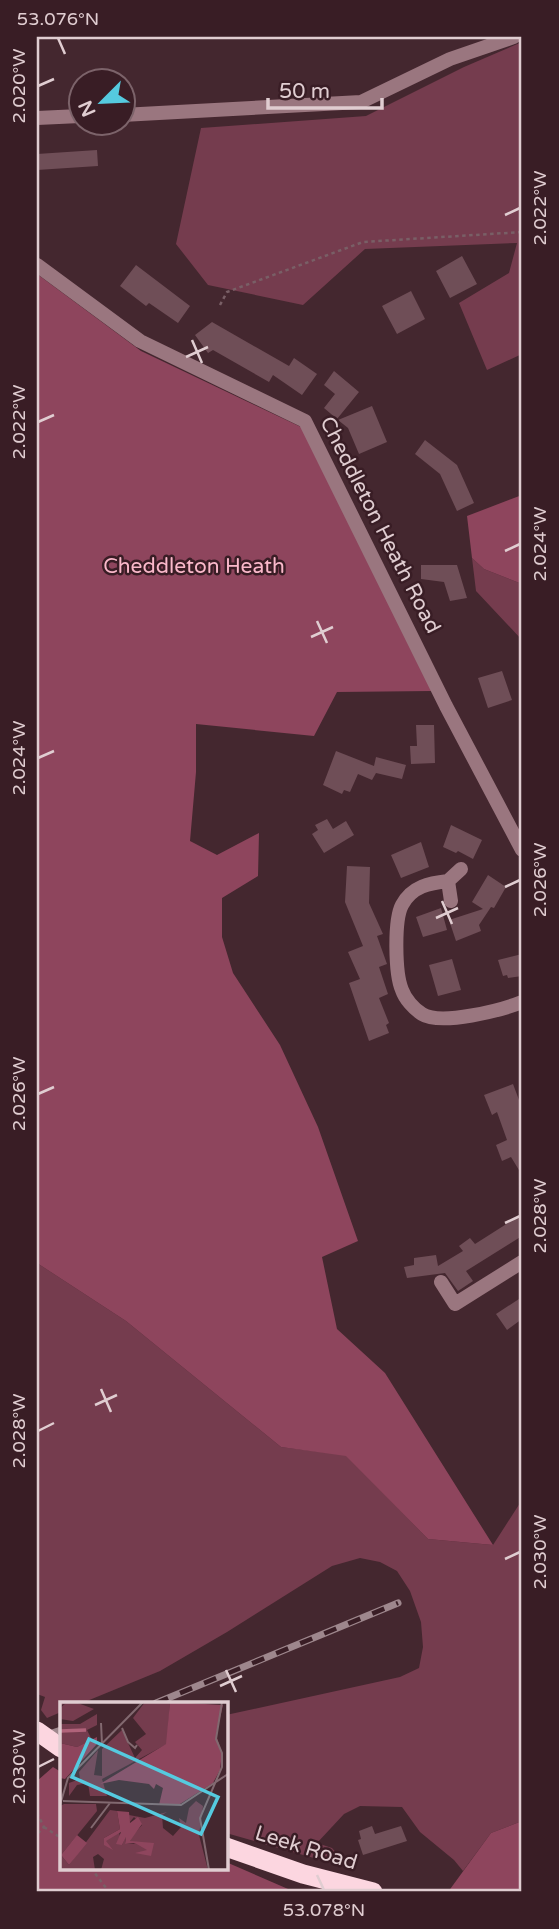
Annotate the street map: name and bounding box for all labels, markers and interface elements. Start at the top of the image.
text: 53.076°N [17,8,99,30]
text: 2.020°W [8,49,30,123]
north arrow [66,66,136,136]
scale bar [268,66,382,110]
text: 50 m [279,79,330,104]
text: N [74,97,101,120]
text: 2.022°W [529,171,551,245]
text: 2.022°W [8,385,30,459]
street label: Cheddleton Heath Road [314,412,446,638]
text: 2.024°W [529,507,551,581]
park label: Cheddleton Heath [103,554,285,579]
text: 2.024°W [8,721,30,795]
text: 2.026°W [529,843,551,917]
text: 2.026°W [8,1057,30,1131]
text: 2.028°W [529,1179,551,1253]
text: 2.028°W [8,1394,30,1468]
text: 2.030°W [529,1515,551,1589]
inset map [60,1702,228,1870]
text: 2.030°W [8,1730,30,1804]
street label: Leek Road [252,1821,360,1875]
text: 53.078°N [283,1899,365,1921]

